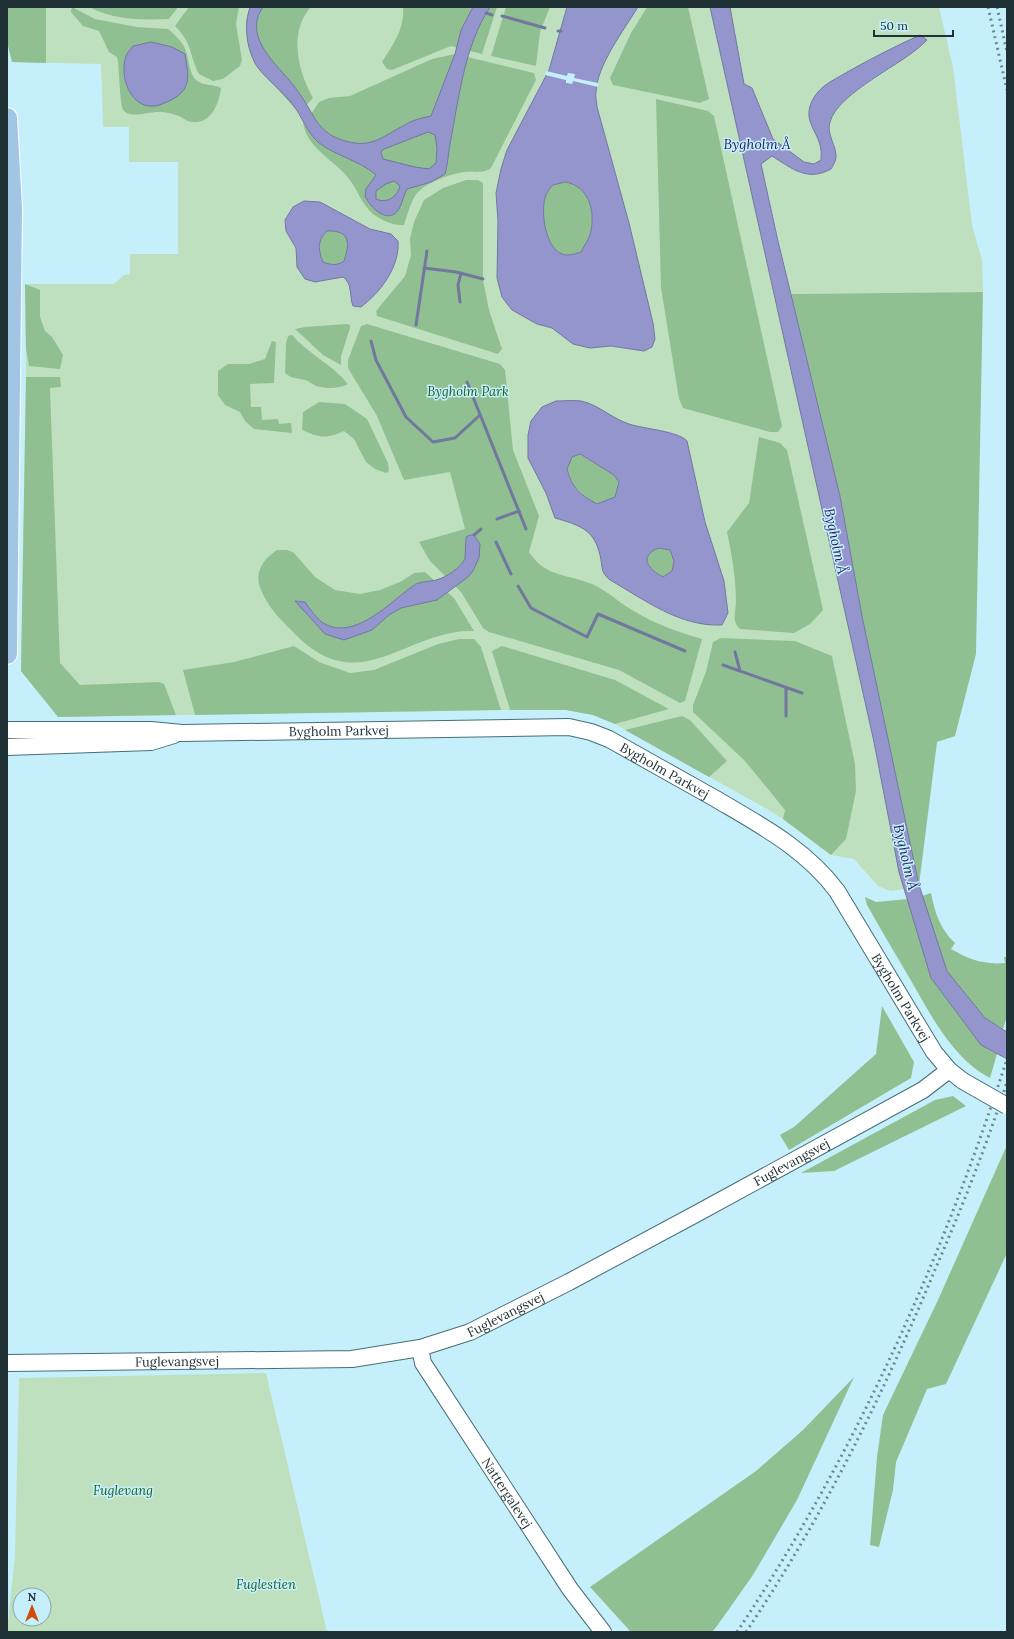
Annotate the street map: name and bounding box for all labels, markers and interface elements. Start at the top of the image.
scale bar [874,12,953,38]
text: 50 m [880,18,908,33]
water label: Bygholm Å [723,135,791,153]
park label: Bygholm Park [427,383,509,400]
water label: Bygholm Å [820,506,852,576]
street label: Bygholm Parkvej [289,721,389,740]
street label: Bygholm Parkvej [617,738,713,802]
water label: Bygholm Å [890,822,922,892]
street label: Bygholm Parkvej [868,950,934,1045]
street label: Fuglevangsvej [750,1134,832,1189]
street label: Fuglevangsvej [464,1288,547,1341]
street label: Fuglevangsvej [135,1352,219,1370]
street label: Nattergalevej [478,1454,536,1531]
park label: Fuglevang [93,1482,153,1499]
park label: Fuglestien [236,1576,296,1593]
north arrow [12,1587,52,1627]
text: N [28,1590,37,1604]

